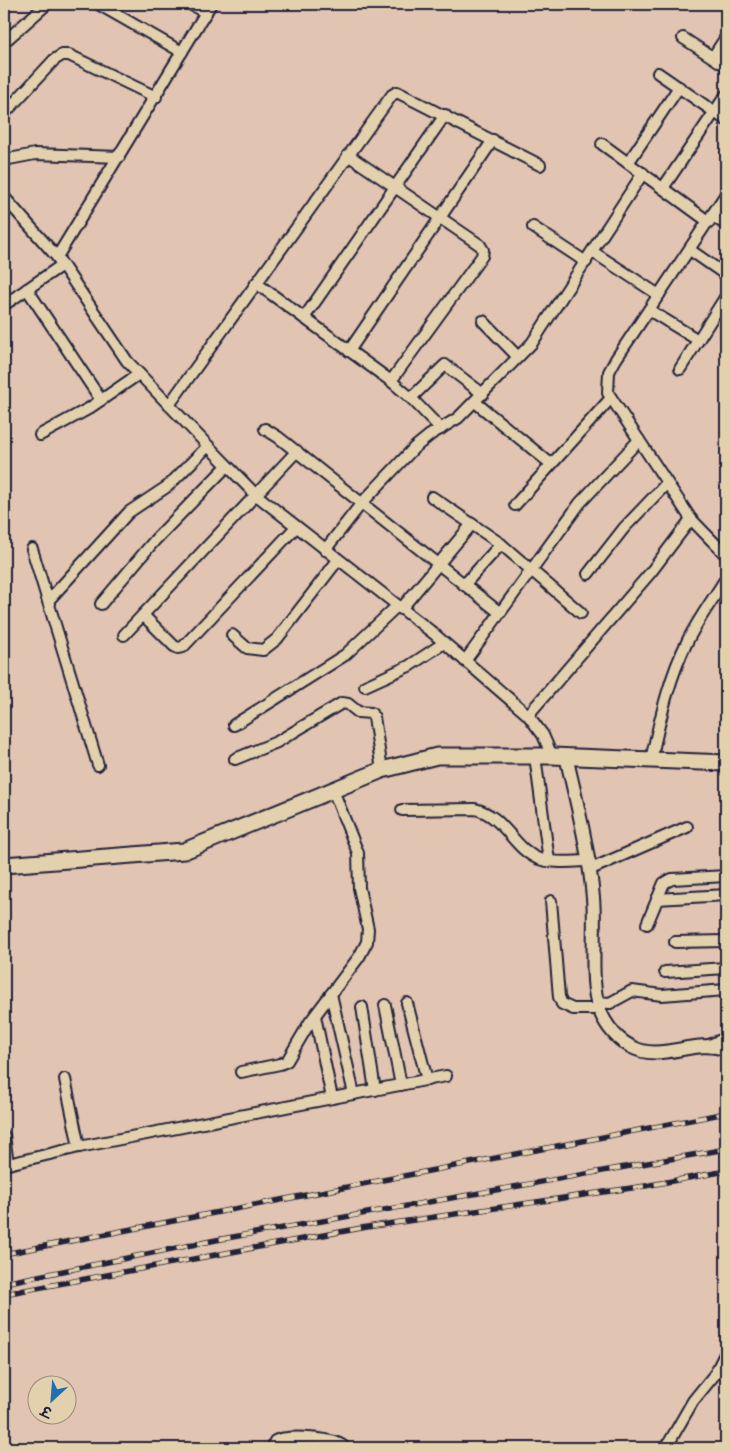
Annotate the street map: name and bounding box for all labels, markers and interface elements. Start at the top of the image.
north arrow [28,1374,78,1424]
text: उ [36,1400,57,1424]

